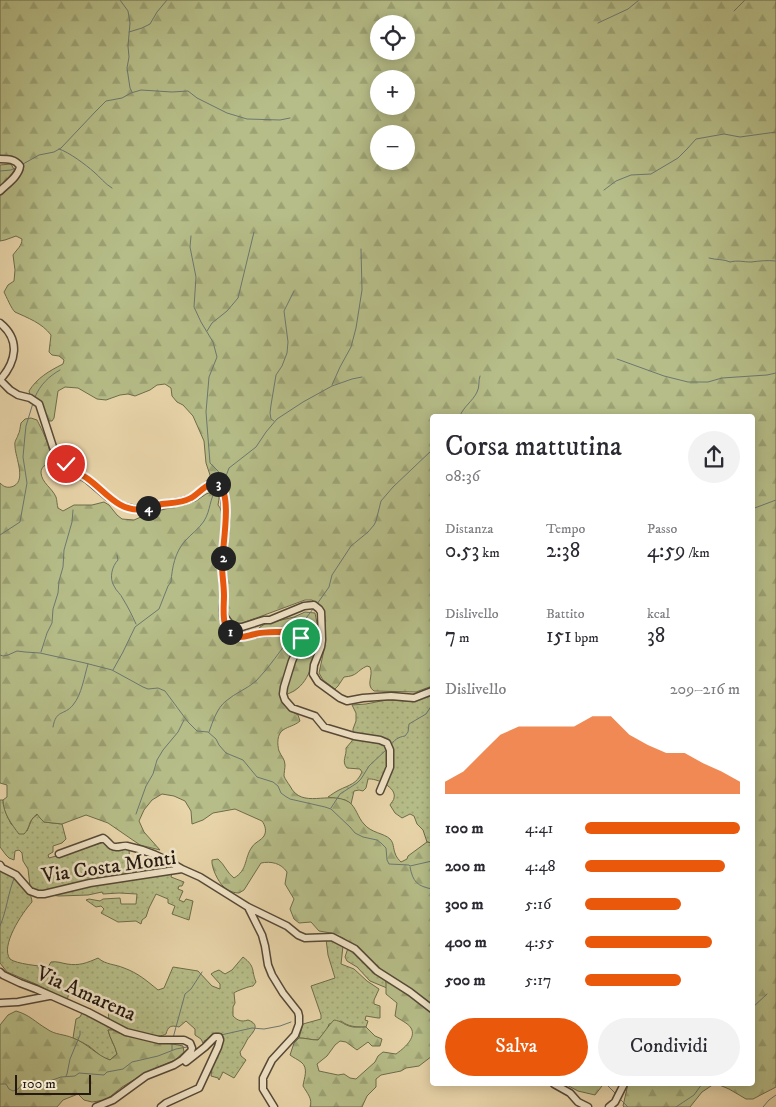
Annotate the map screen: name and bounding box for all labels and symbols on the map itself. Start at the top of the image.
pin [45,443,87,485]
pin: 3 [206,472,230,496]
pin: 4 [136,496,160,520]
pin: 2 [210,546,236,570]
pin [280,617,322,659]
pin: 1 [218,620,242,644]
street label: Via Costa Monti [39,845,178,889]
street label: Via Amarena [31,960,140,1028]
scale bar [15,1072,91,1095]

